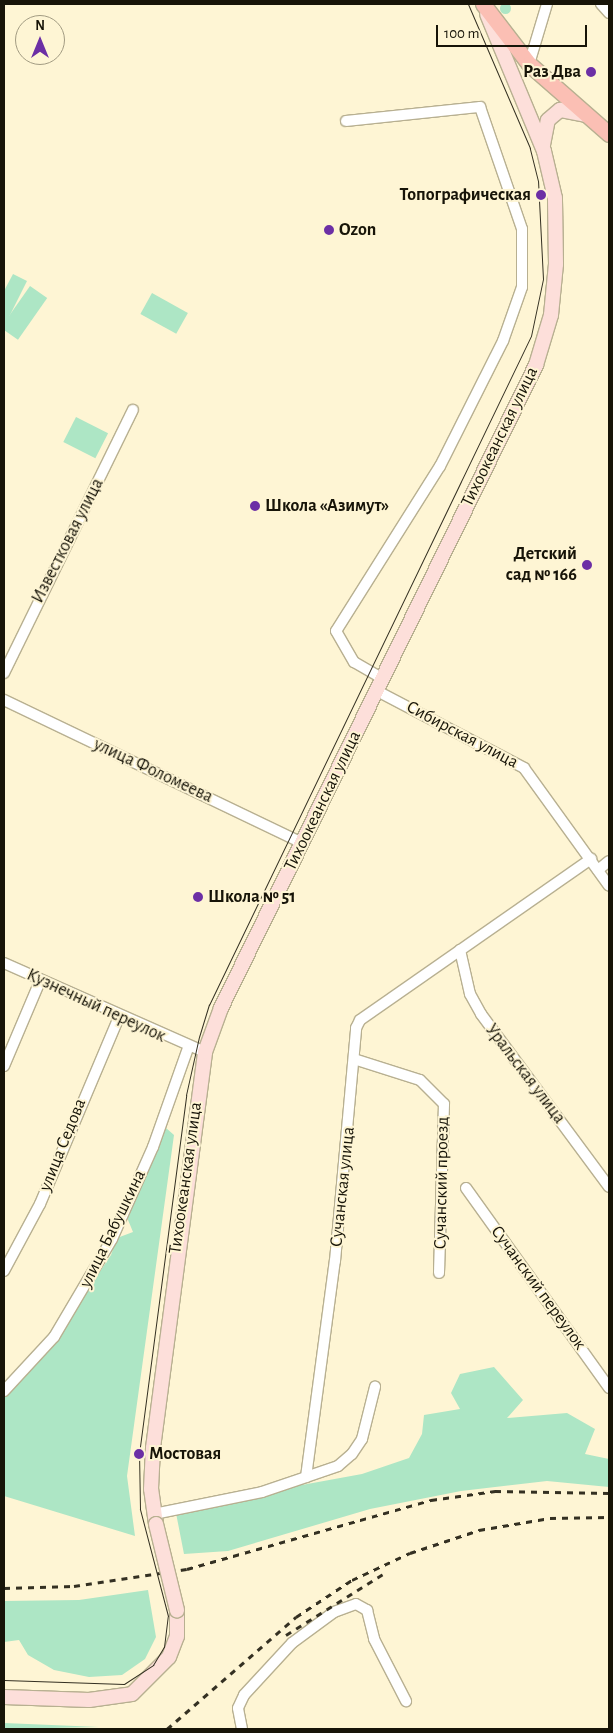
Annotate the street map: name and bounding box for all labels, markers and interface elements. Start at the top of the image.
north arrow [15,15,65,65]
scale bar [438,15,589,47]
text: N [35,19,45,33]
text: 100 m [444,26,479,41]
place label: Раз Два [523,61,581,83]
marker: Раз Два [585,66,597,78]
place label: Топографическая [400,184,531,206]
marker: Топографическая [535,189,547,201]
place label: Ozon [339,219,376,241]
marker: Ozon [323,224,335,236]
street label: Тихоокеанская улица [457,364,543,510]
street label: Известковая улица [27,475,109,607]
place label: Школа «Азимут» [265,495,389,517]
marker: Школа «Азимут» [249,500,261,512]
place label: Детский сад № 166 [506,544,577,586]
marker: Детский сад № 166 [581,559,593,571]
street label: Сибирская улица [402,696,522,774]
street label: Тихоокеанская улица [280,728,366,874]
street label: улица Фоломеева [90,734,216,808]
place label: Школа № 51 [208,886,296,908]
marker: Школа № 51 [192,891,204,903]
street label: Кузнечный переулок [23,964,169,1048]
street label: Уральская улица [480,1020,570,1128]
street label: улица Седова [35,1096,91,1194]
street label: Тихоокеанская улица [165,1101,207,1255]
street label: Сучанский проезд [430,1117,454,1249]
street label: Сучанская улица [326,1126,360,1248]
street label: улица Бабушкина [75,1166,151,1292]
street label: Сучанский переулок [486,1222,590,1354]
place label: Мостовая [149,1443,221,1465]
marker: Мостовая [133,1448,145,1460]

